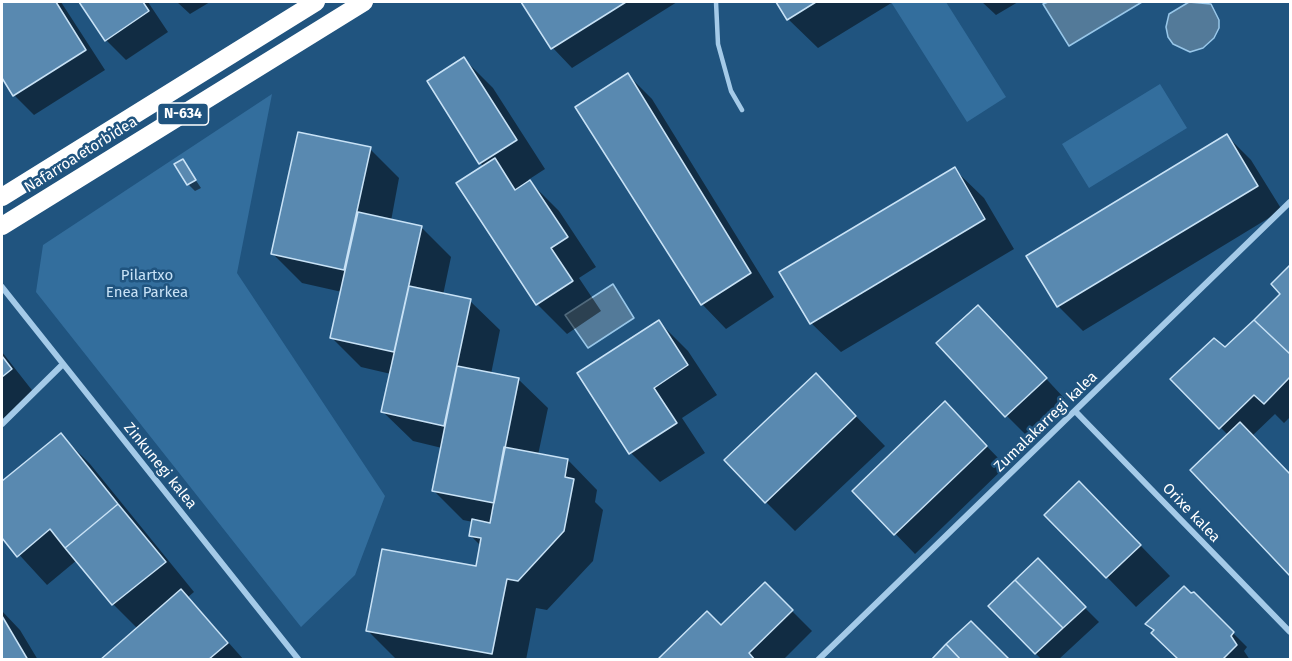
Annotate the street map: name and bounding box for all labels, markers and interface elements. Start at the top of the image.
road number: N-634 [158,103,208,125]
street label: Nafarroa etorbidea [21,113,141,197]
park label: Pilartxo Enea Parkea [106,267,188,302]
street label: Zumalakarregi kalea [991,368,1101,476]
street label: Zinkunegi kalea [120,419,200,513]
street label: Orixe kalea [1158,480,1224,546]

